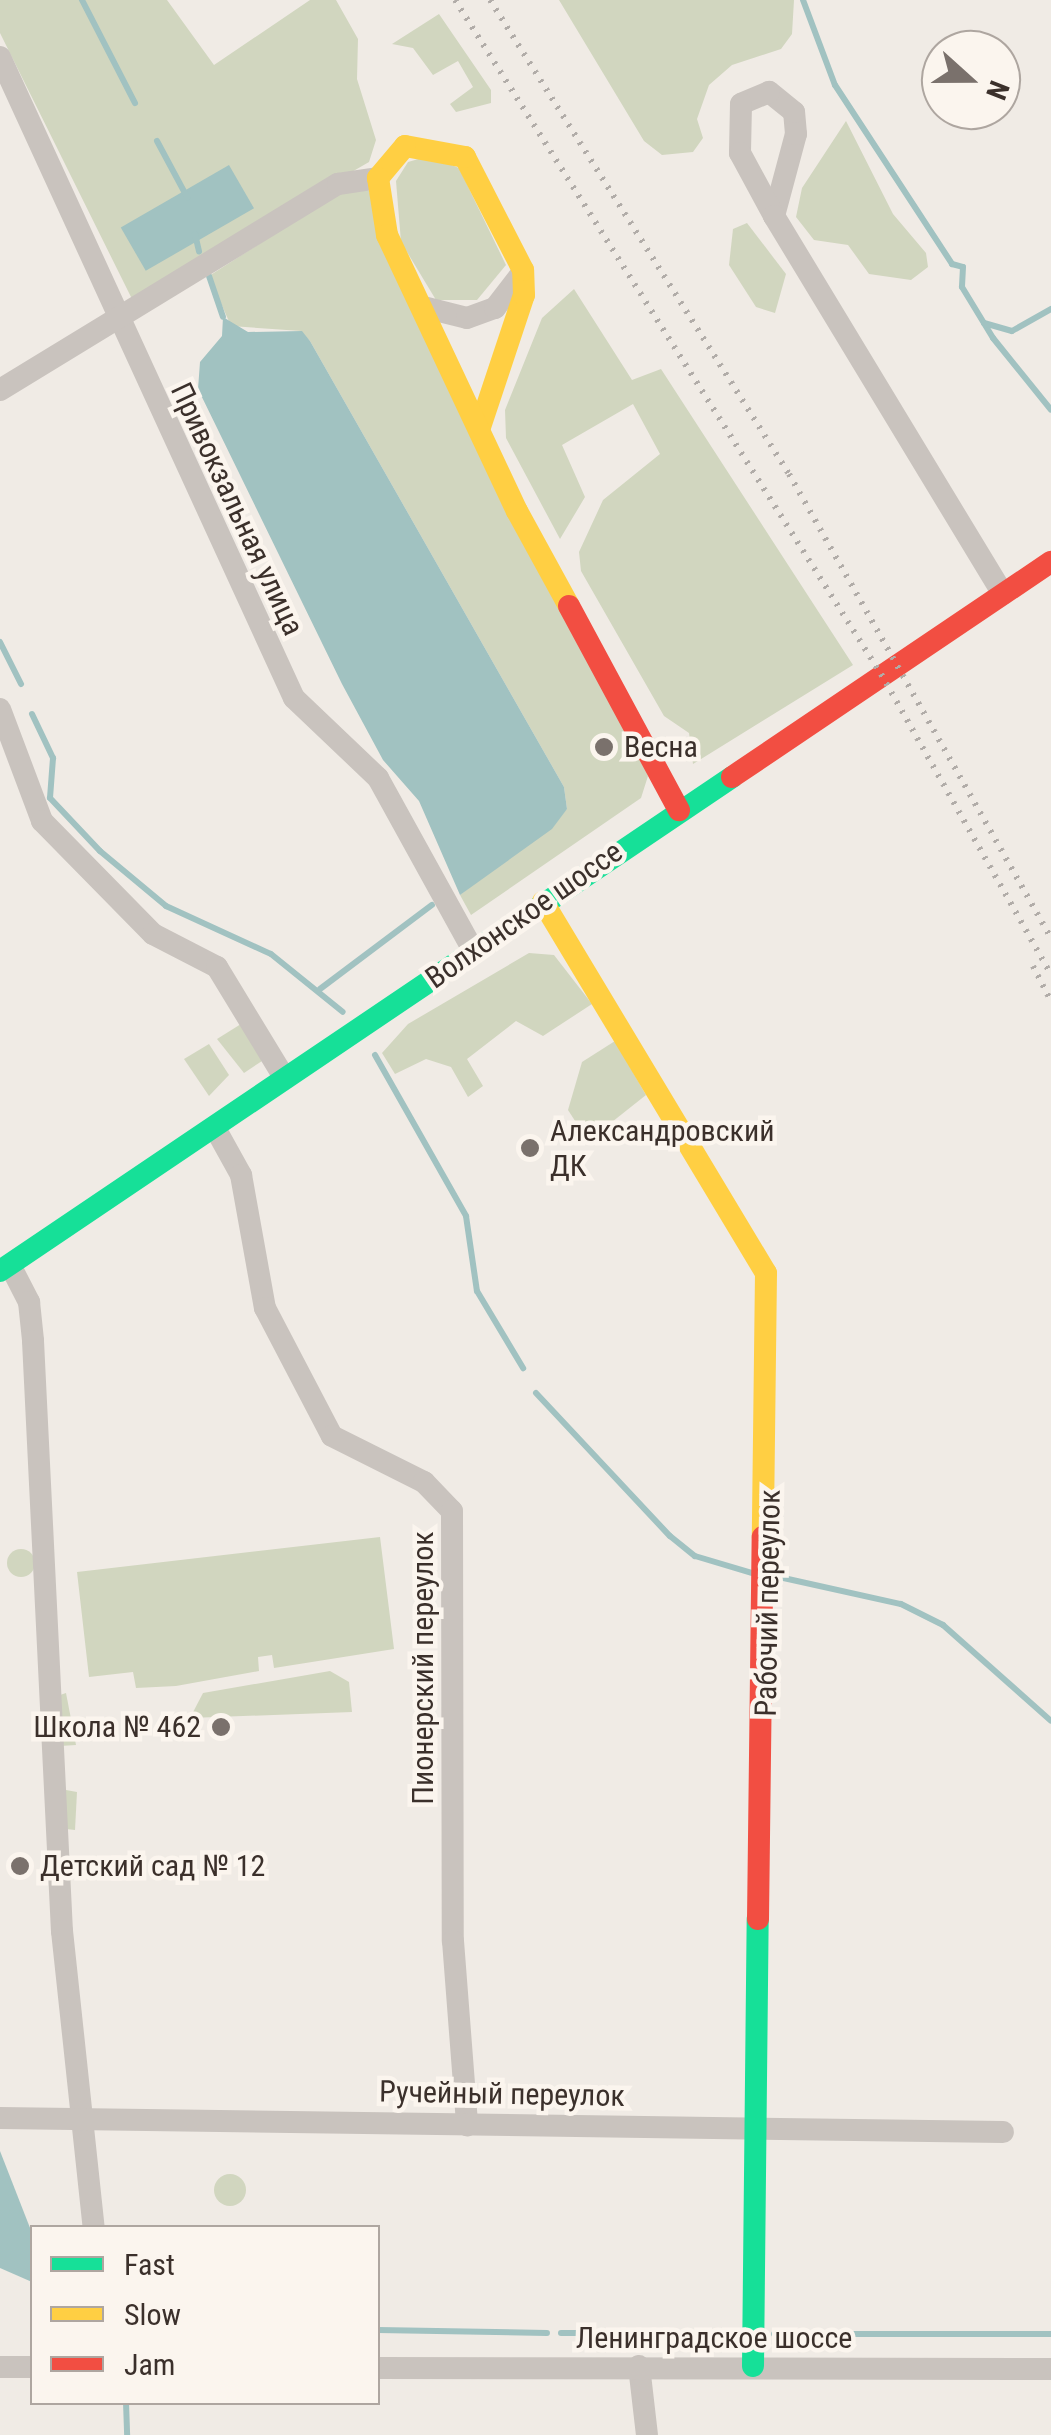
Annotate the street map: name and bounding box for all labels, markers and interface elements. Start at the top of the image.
north arrow [921,30,1021,130]
text: N [979,76,1016,104]
street label: Привокзальная улица [163,377,311,641]
place label: Весна [624,729,698,765]
marker: Весна [593,736,615,758]
street label: Волхонское шоссе [419,834,629,996]
place label: Александровский ДК [550,1113,774,1184]
marker: Александровский ДК [519,1137,541,1159]
street label: Рабочий переулок [748,1489,788,1717]
street label: Пионерский переулок [405,1531,441,1805]
place label: Школа № 462 [33,1709,201,1745]
marker: Школа № 462 [210,1716,232,1738]
place label: Детский сад № 12 [40,1848,265,1884]
marker: Детский сад № 12 [9,1855,31,1877]
street label: Ручейный переулок [379,2074,625,2114]
legend [30,2225,380,2405]
text: Fast [124,2247,175,2282]
text: Slow [124,2297,181,2332]
street label: Ленинградское шоссе [576,2320,852,2356]
text: Jam [124,2347,175,2382]

